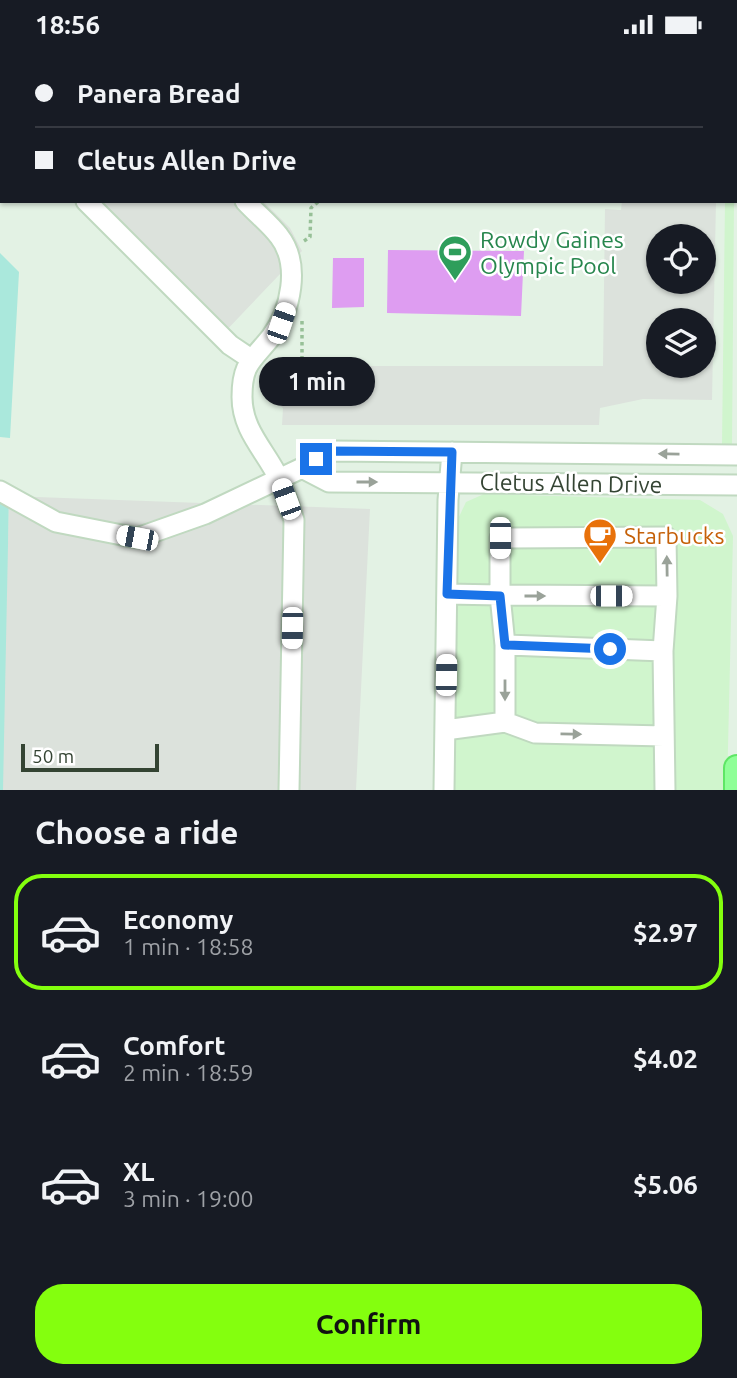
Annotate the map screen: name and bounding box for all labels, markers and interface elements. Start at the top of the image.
text: 18:56 [35,10,100,39]
text: Panera Bread [77,79,240,108]
text: Cletus Allen Drive [77,146,297,175]
map controls [646,224,716,378]
button: locate [646,224,716,294]
place label: Rowdy Gaines Olympic Pool [480,227,624,278]
sports icon: Rowdy Gaines Olympic Pool [436,233,474,282]
car [265,300,298,346]
button: layers [646,308,716,378]
callout: 1 min [258,357,374,407]
text: 1 min [288,369,346,394]
route end [300,443,332,475]
one-way arrow [658,448,680,459]
street label: Cletus Allen Drive [479,469,663,497]
car [269,476,304,522]
one-way arrow [357,476,379,488]
cafe icon: Starbucks [581,516,619,565]
car [490,517,511,559]
place label: Starbucks [624,523,724,548]
car [115,524,160,552]
one-way arrow [661,555,672,577]
car [591,586,633,607]
one-way arrow [524,590,546,602]
car [282,607,303,649]
route start [594,633,626,665]
car [436,654,457,696]
one-way arrow [499,680,511,702]
one-way arrow [560,728,582,740]
scale bar [21,741,159,773]
text: 50 m [32,745,74,767]
text: Choose a ride [35,814,238,850]
icon: car [39,901,102,964]
text: Economy [123,905,233,934]
text: $2.97 [633,918,698,947]
text: 1 min · 18:58 [123,934,254,959]
icon: car [39,1027,102,1090]
text: Comfort [123,1031,226,1060]
text: $4.02 [633,1044,698,1073]
text: 2 min · 18:59 [123,1060,254,1085]
icon: car [39,1153,102,1216]
text: XL [123,1157,154,1186]
text: $5.06 [633,1170,698,1199]
text: 3 min · 19:00 [123,1186,254,1211]
button: Confirm [35,1284,702,1364]

